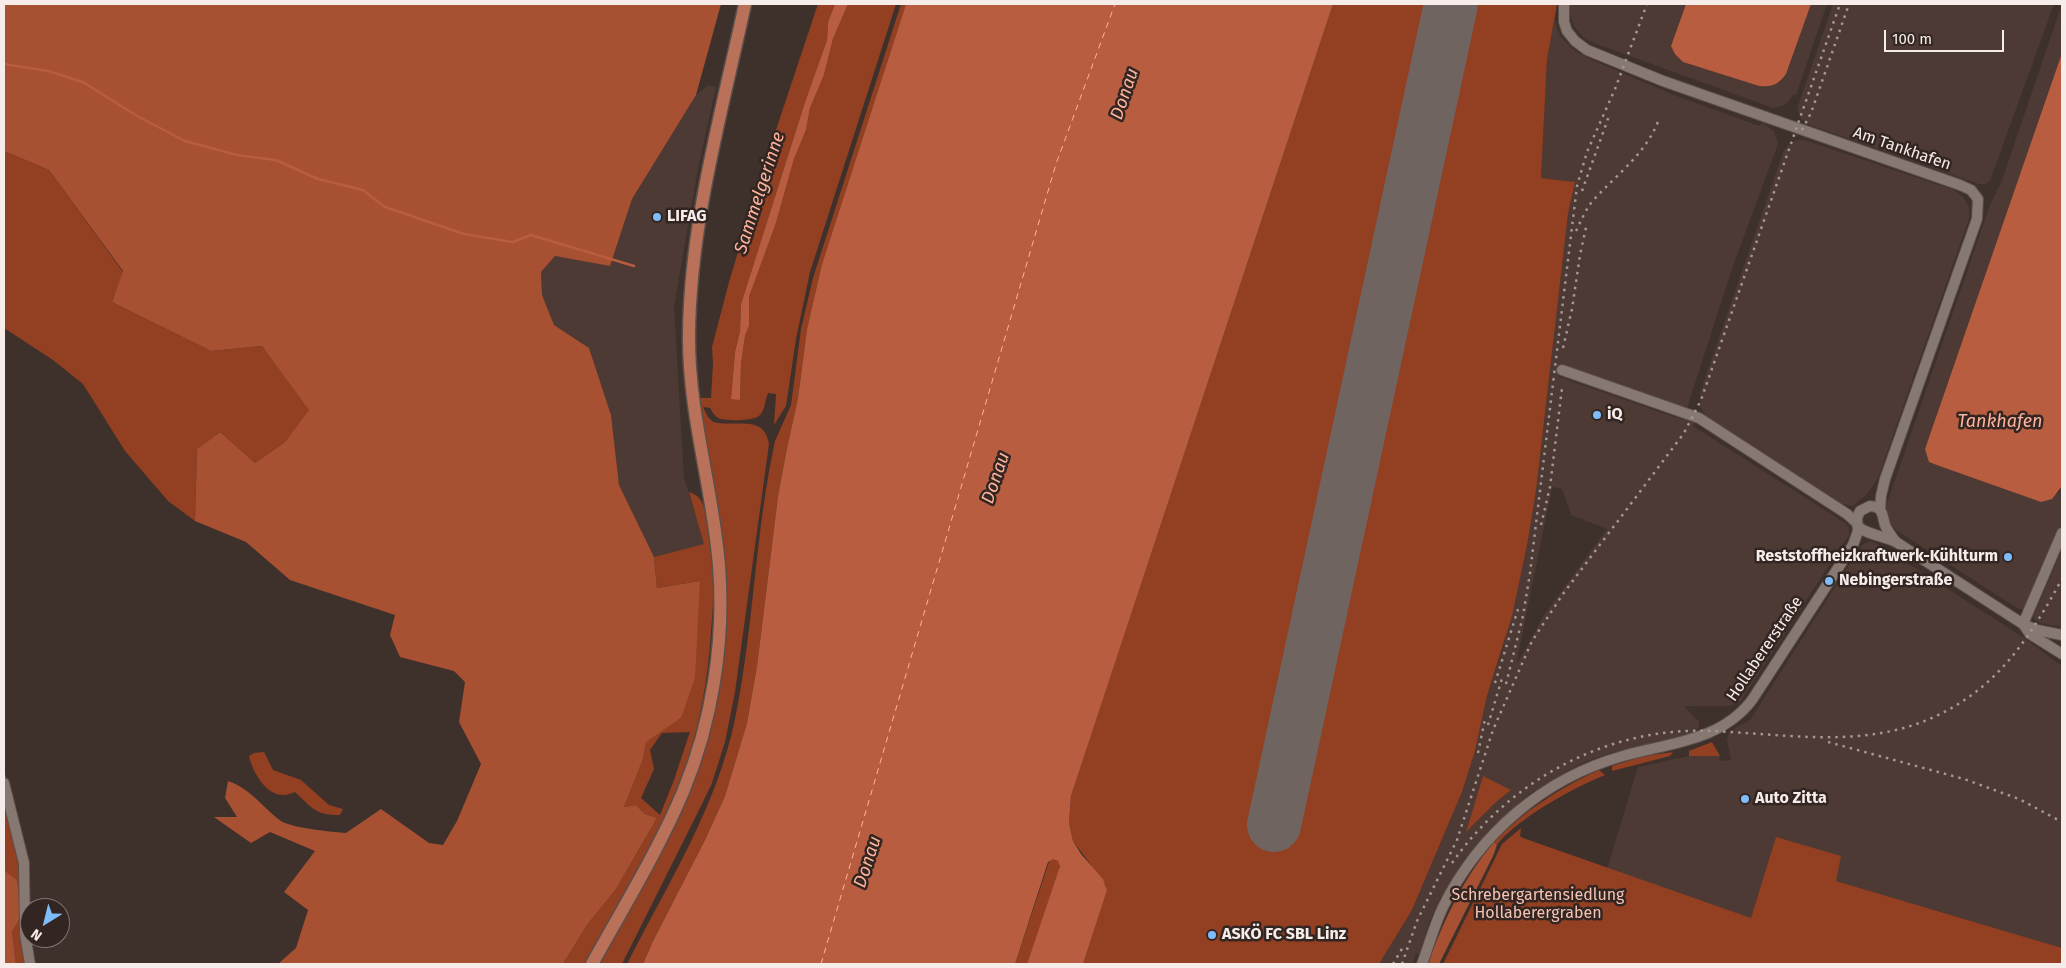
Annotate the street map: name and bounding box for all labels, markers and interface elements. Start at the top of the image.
scale bar [1886,20,2006,52]
text: 100 m [1892,30,1932,48]
water label: Donau [1106,65,1144,123]
street label: Am Tankhafen [1851,123,1953,175]
water label: Sammelgerinne [730,129,790,257]
place label: LIFAG [667,207,706,227]
marker: LIFAG [651,211,663,223]
place label: iQ [1607,405,1623,425]
marker: iQ [1591,409,1603,421]
water label: Tankhafen [1958,411,2042,433]
water label: Donau [977,449,1015,507]
place label: Reststoffheizkraftwerk-Kühlturm [1756,547,1998,567]
marker: Reststoffheizkraftwerk-Kühlturm [2002,551,2014,563]
place label: Nebingerstraße [1839,571,1952,591]
marker: Nebingerstraße [1823,575,1835,587]
street label: Hollabererstraße [1723,593,1807,705]
place label: Auto Zitta [1755,789,1827,809]
marker: Auto Zitta [1739,793,1751,805]
water label: Donau [850,833,886,891]
park label: Schrebergartensiedlung Hollaberergraben [1452,886,1624,924]
north arrow [20,898,70,948]
text: N [28,925,45,944]
place label: ASKÖ FC SBL Linz [1222,925,1346,945]
marker: ASKÖ FC SBL Linz [1206,929,1218,941]

